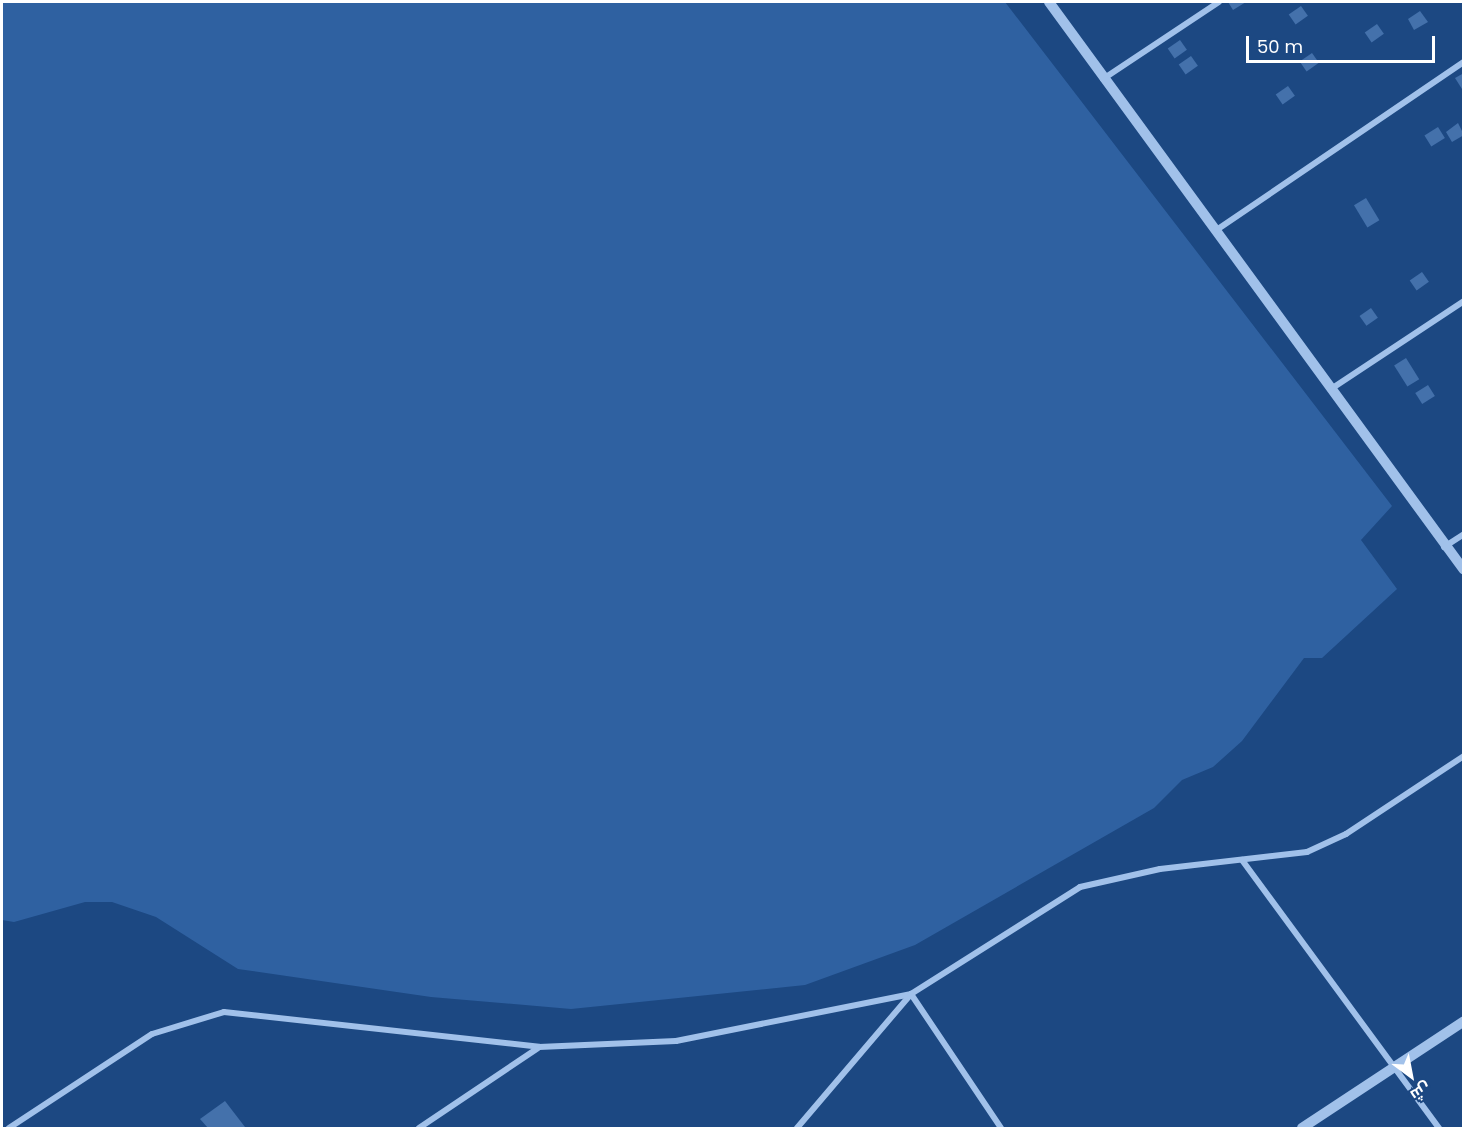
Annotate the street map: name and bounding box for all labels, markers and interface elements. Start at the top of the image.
scale bar [1249,24,1438,62]
text: 50 m [1257,34,1303,59]
north arrow [1381,1046,1441,1106]
text: ش [1406,1076,1436,1107]

